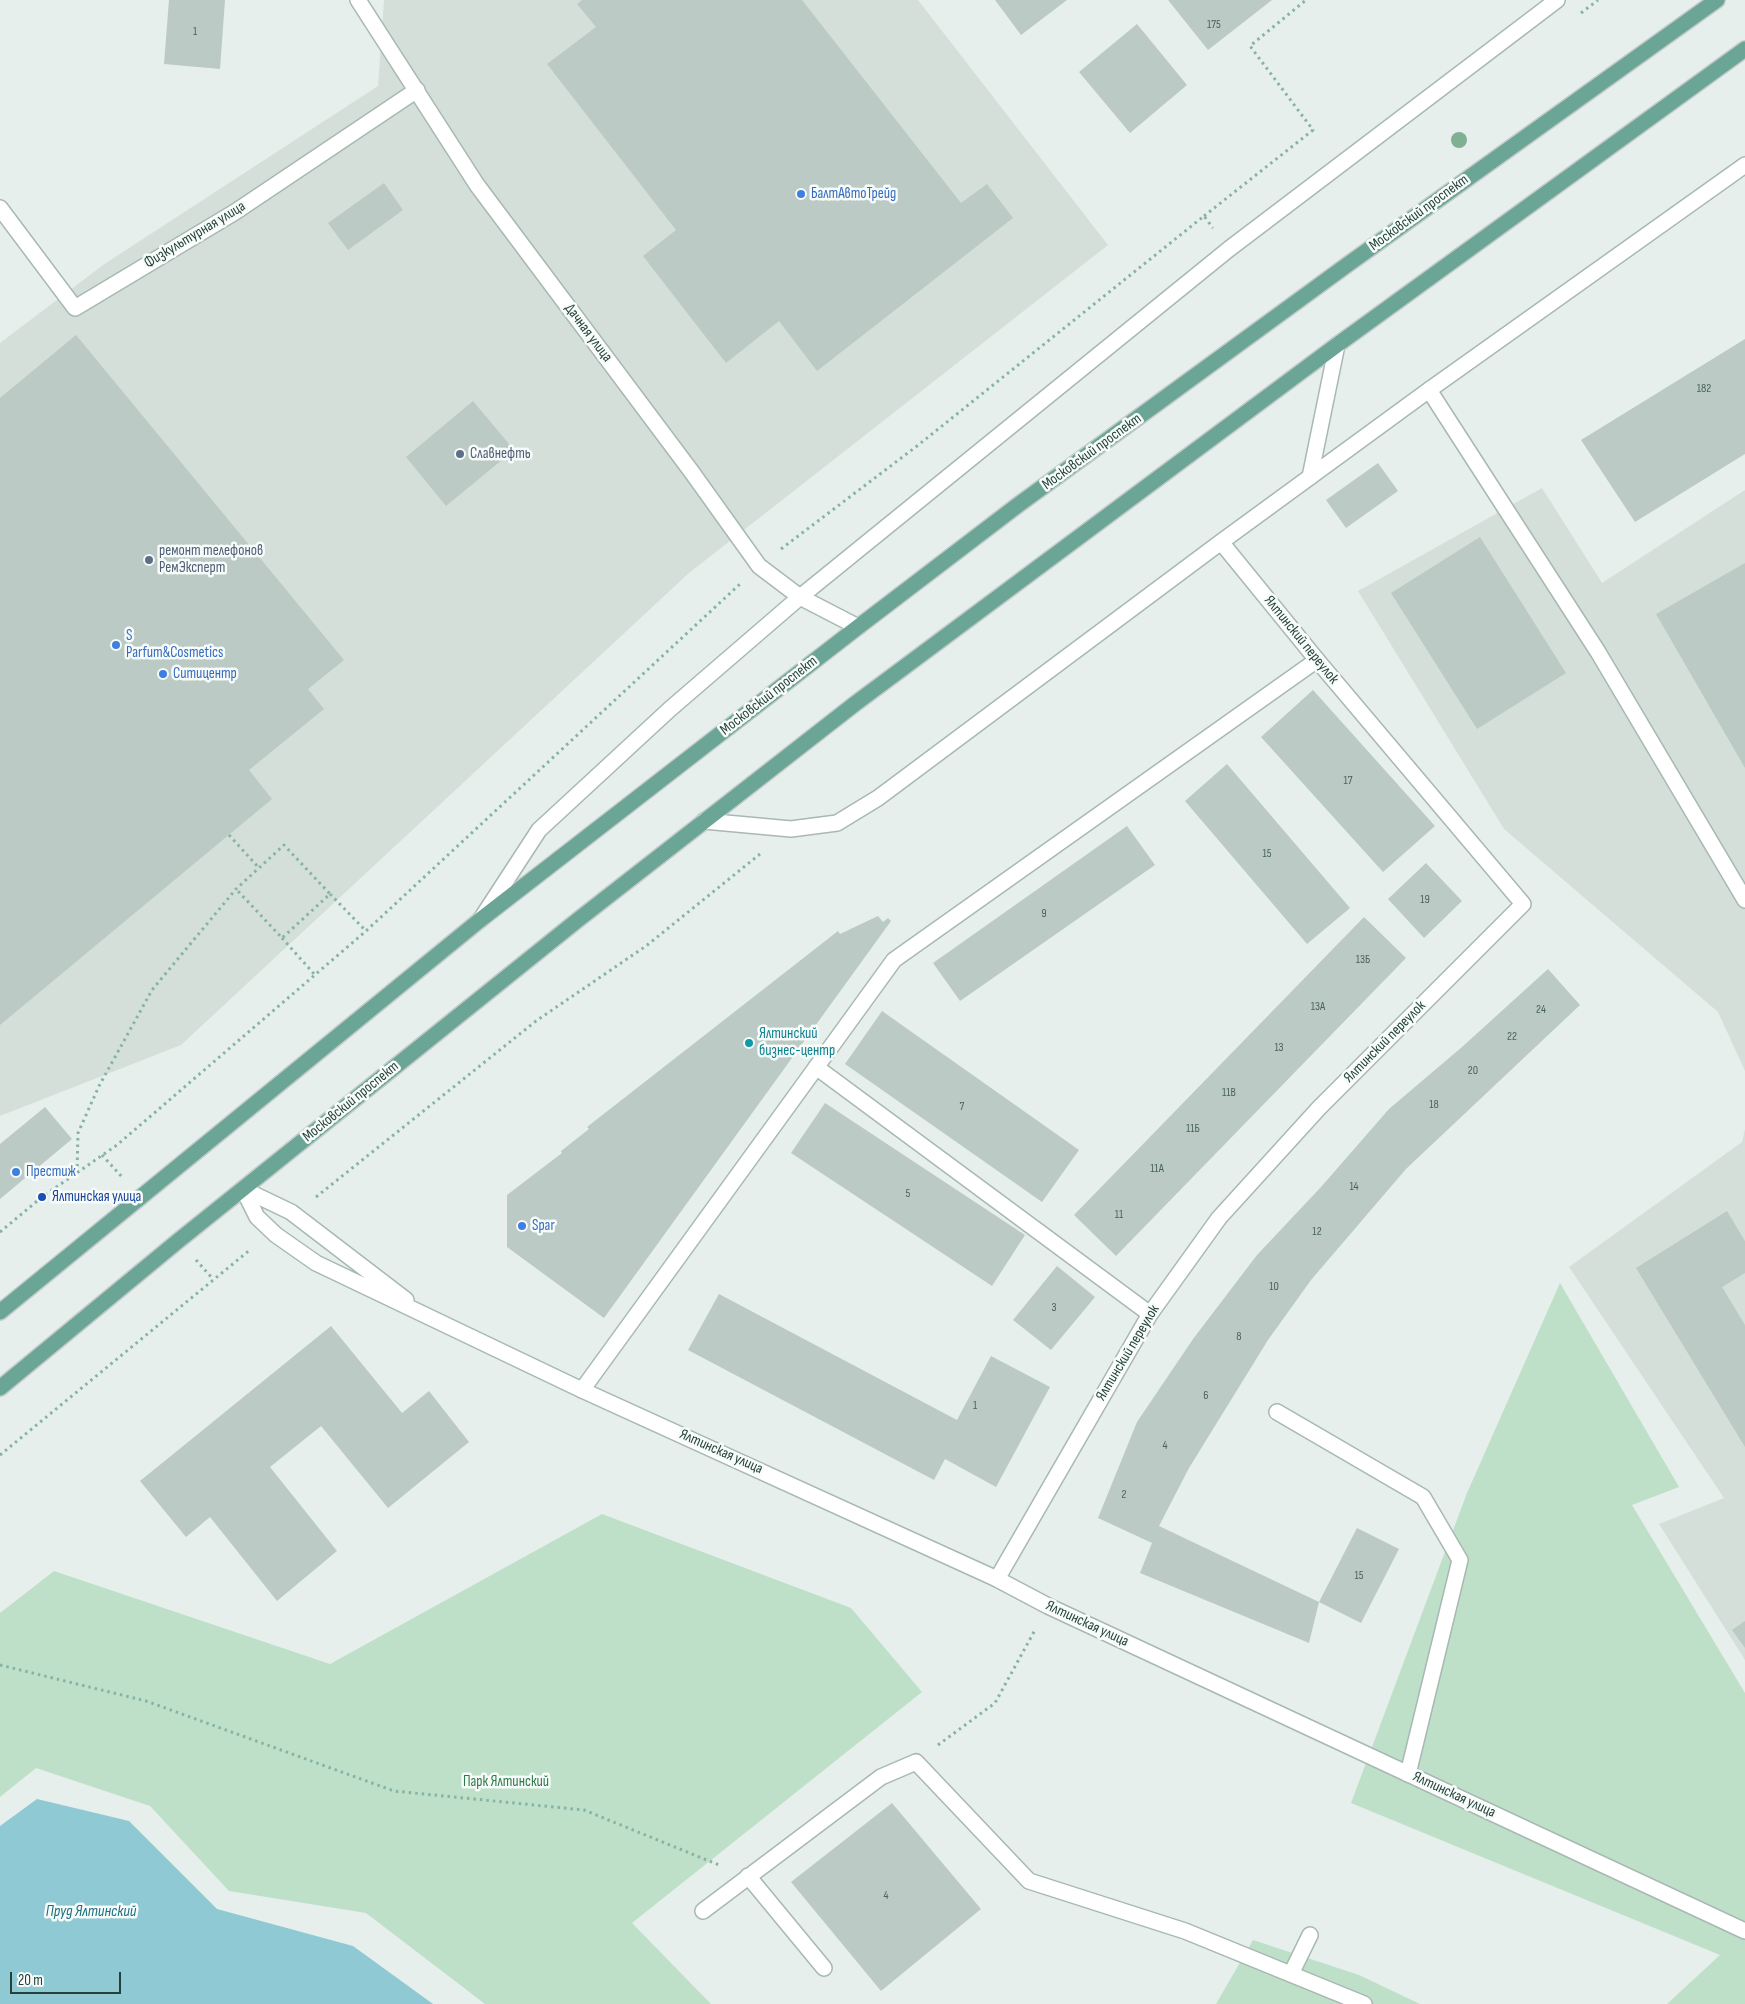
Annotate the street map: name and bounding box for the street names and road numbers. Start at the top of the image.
street label: Московский проспект [1366,171,1472,255]
street label: Физкультурная улица [141,198,249,272]
street label: Дачная улица [560,300,616,366]
street label: Московский проспект [1039,410,1145,494]
street label: Ялтинский переулок [1260,592,1342,688]
street label: Московский проспект [717,653,821,739]
street label: Ялтинский переулок [1340,997,1430,1087]
street label: Московский проспект [299,1058,403,1146]
street label: Ялтинский переулок [1092,1302,1164,1404]
street label: Ялтинская улица [677,1426,765,1478]
street label: Ялтинская улица [1043,1597,1131,1651]
street label: Ялтинская улица [1410,1768,1498,1822]

